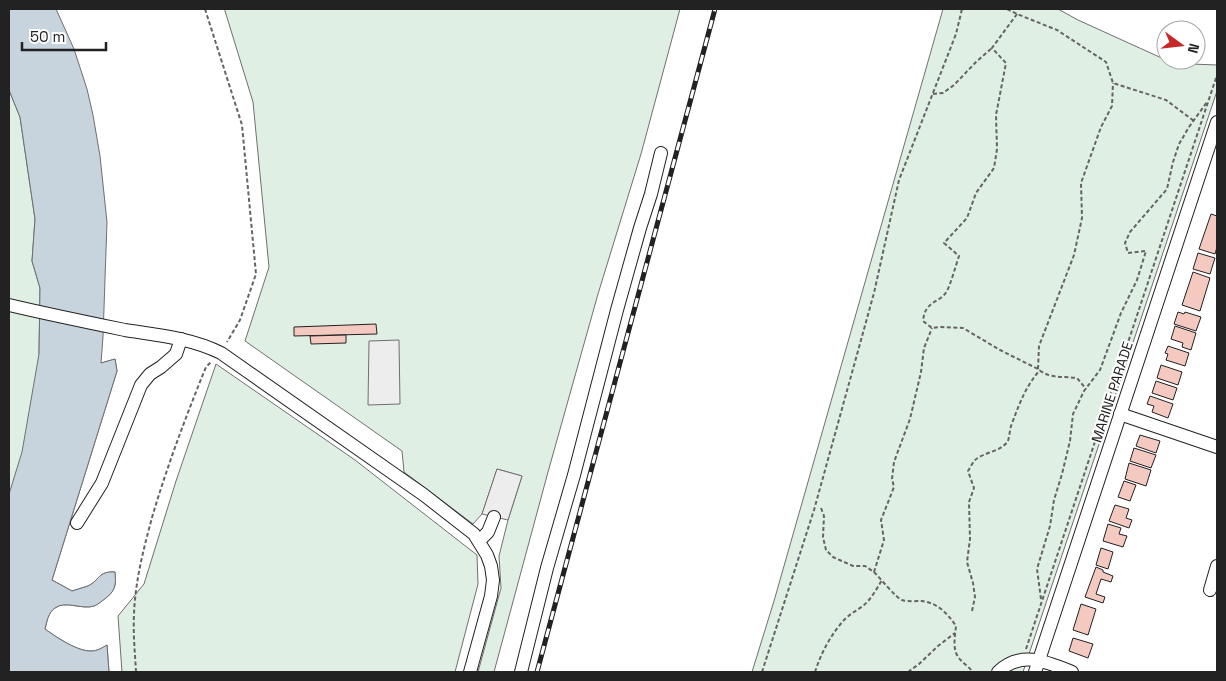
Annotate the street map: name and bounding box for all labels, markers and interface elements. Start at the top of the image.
scale bar [22,20,106,52]
north arrow [1156,20,1206,70]
text: 50 m [30,27,65,46]
text: N [1184,41,1203,55]
street label: MARINE PARADE [1087,339,1137,445]

